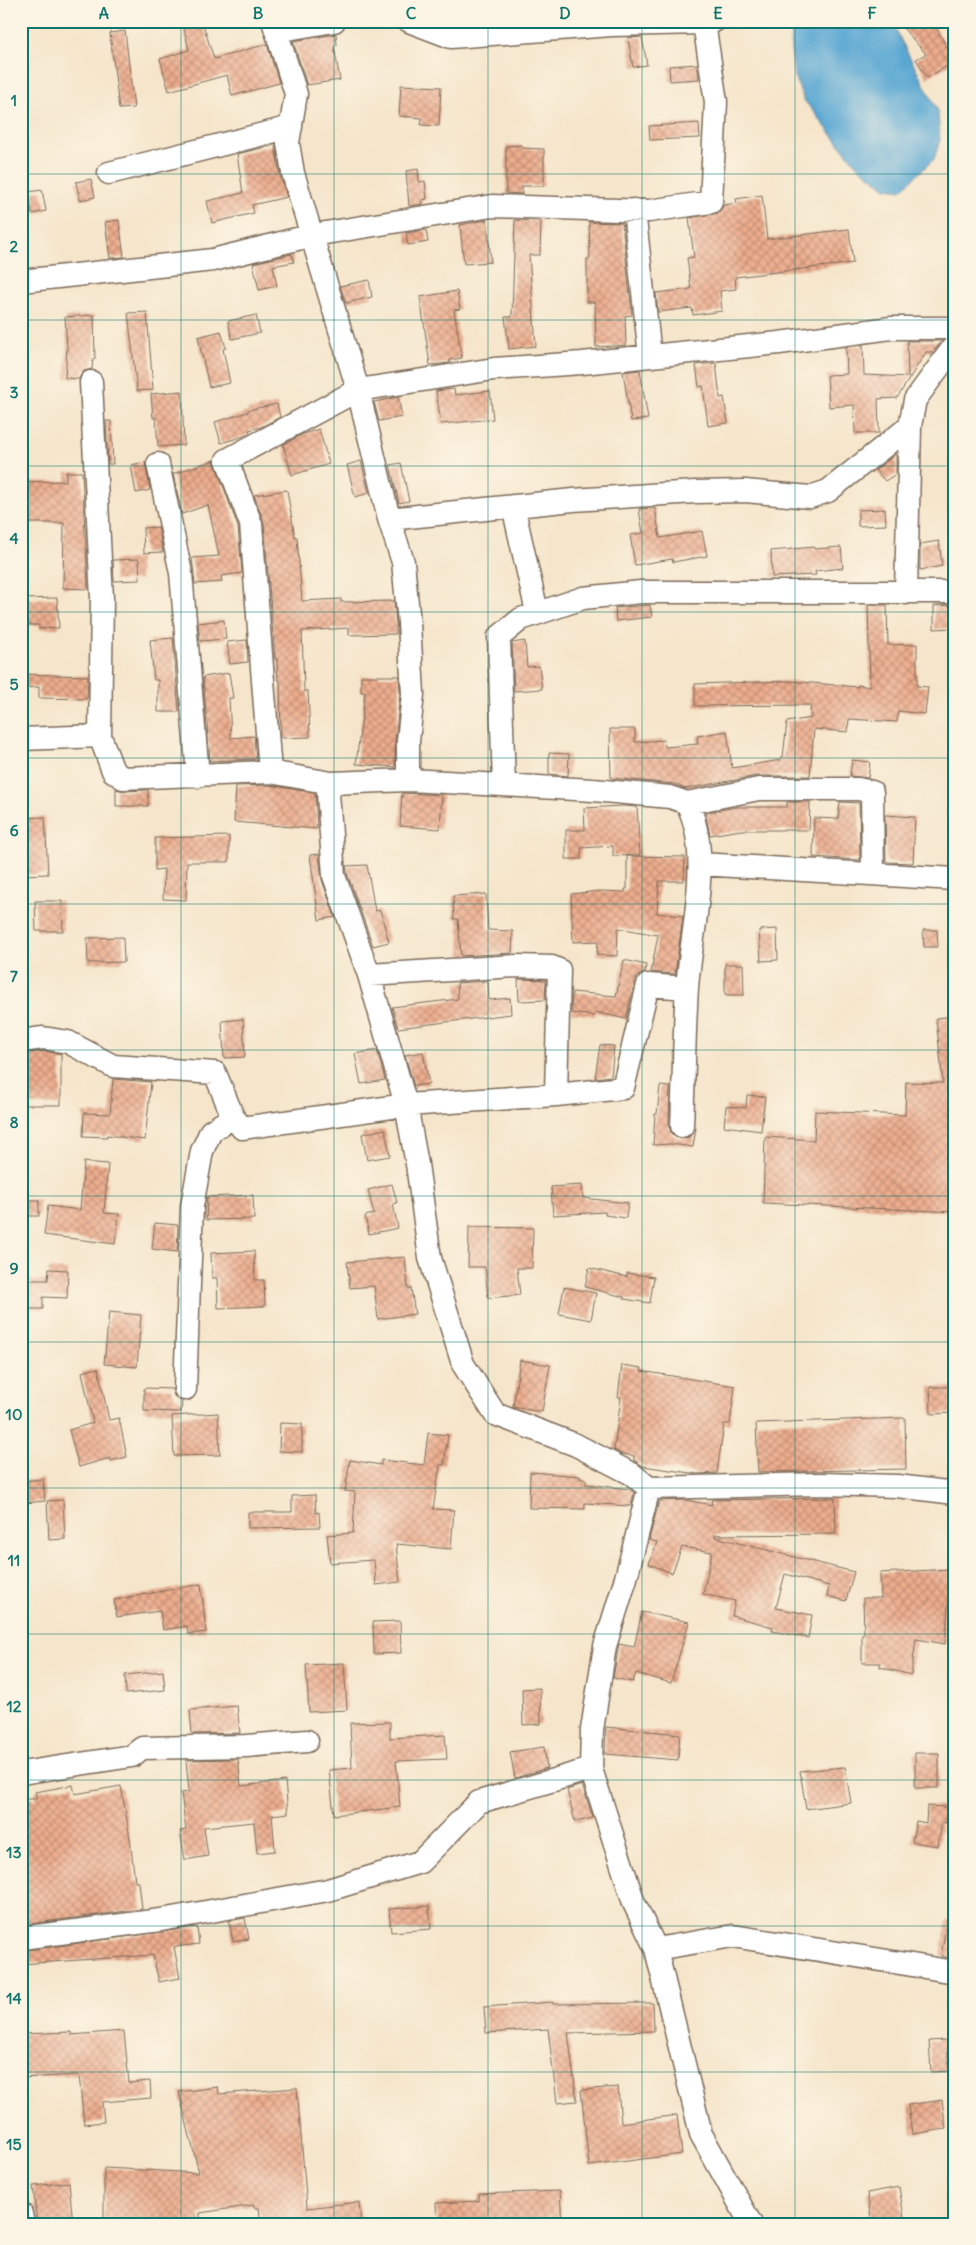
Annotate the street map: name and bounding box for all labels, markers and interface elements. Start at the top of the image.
text: A [99,3,109,23]
text: B [253,3,264,23]
text: C [406,3,417,23]
text: D [559,3,571,23]
text: E [713,3,723,23]
text: F [867,3,877,23]
text: 1 [11,90,17,110]
text: 2 [10,236,19,256]
text: 3 [9,382,19,402]
text: 4 [9,528,19,548]
text: 5 [9,674,19,694]
text: 6 [9,820,19,840]
text: 7 [10,966,18,986]
text: 8 [9,1112,19,1132]
text: 9 [9,1258,19,1278]
text: 10 [6,1404,22,1424]
text: 11 [8,1550,20,1570]
text: 12 [6,1696,22,1716]
text: 13 [6,1842,22,1862]
text: 14 [6,1988,22,2008]
text: 15 [6,2134,22,2154]

